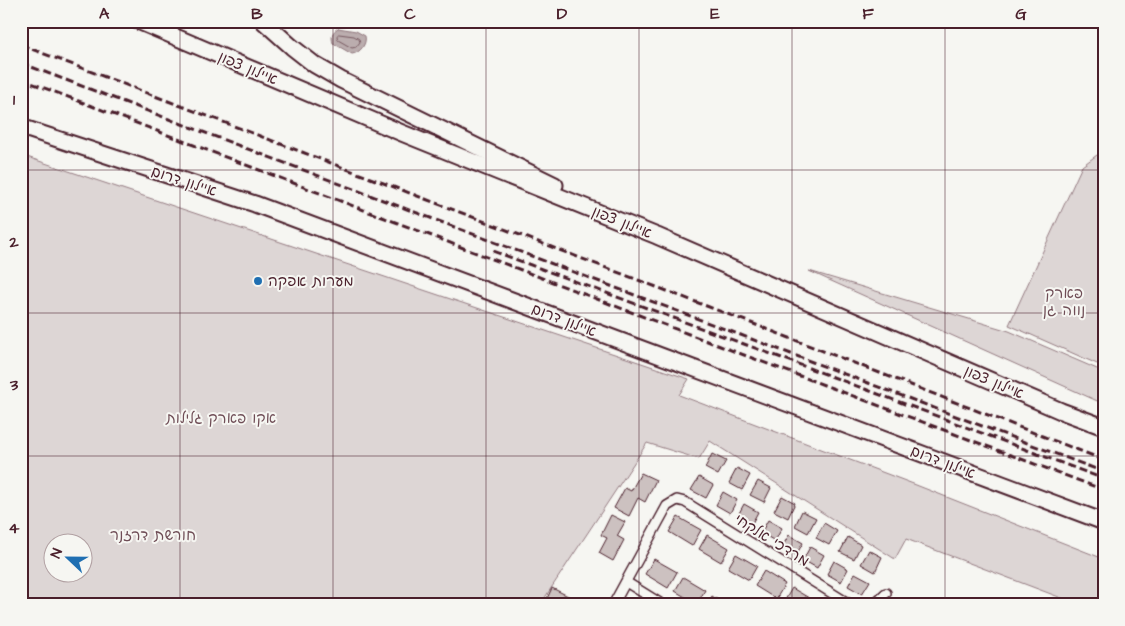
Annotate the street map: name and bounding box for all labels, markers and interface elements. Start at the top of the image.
text: A [99,3,110,25]
text: B [251,3,263,25]
text: C [404,3,416,25]
text: D [557,3,568,25]
text: E [710,3,720,25]
text: F [862,3,874,25]
text: G [1015,3,1027,25]
street label: איילון צפון [215,47,281,90]
text: 1 [13,89,16,111]
street label: איילון דרום [148,161,220,202]
street label: איילון צפון [589,201,655,244]
text: 2 [8,231,19,253]
place label: מערות אפקה [268,271,354,292]
marker: מערות אפקה [252,275,264,287]
park label: פארק נווה גן [1043,283,1085,321]
street label: איילון דרום [528,299,599,343]
street label: איילון צפון [961,361,1027,404]
text: 3 [9,374,19,396]
park label: אקו פארק גלילות [165,408,276,429]
street label: איילון דרום [907,441,978,485]
street label: מרדכי אלקחי [730,509,813,572]
text: 4 [9,517,20,539]
park label: חורשת דרזנר [110,525,196,546]
north arrow [42,534,92,584]
text: N [46,545,68,561]

